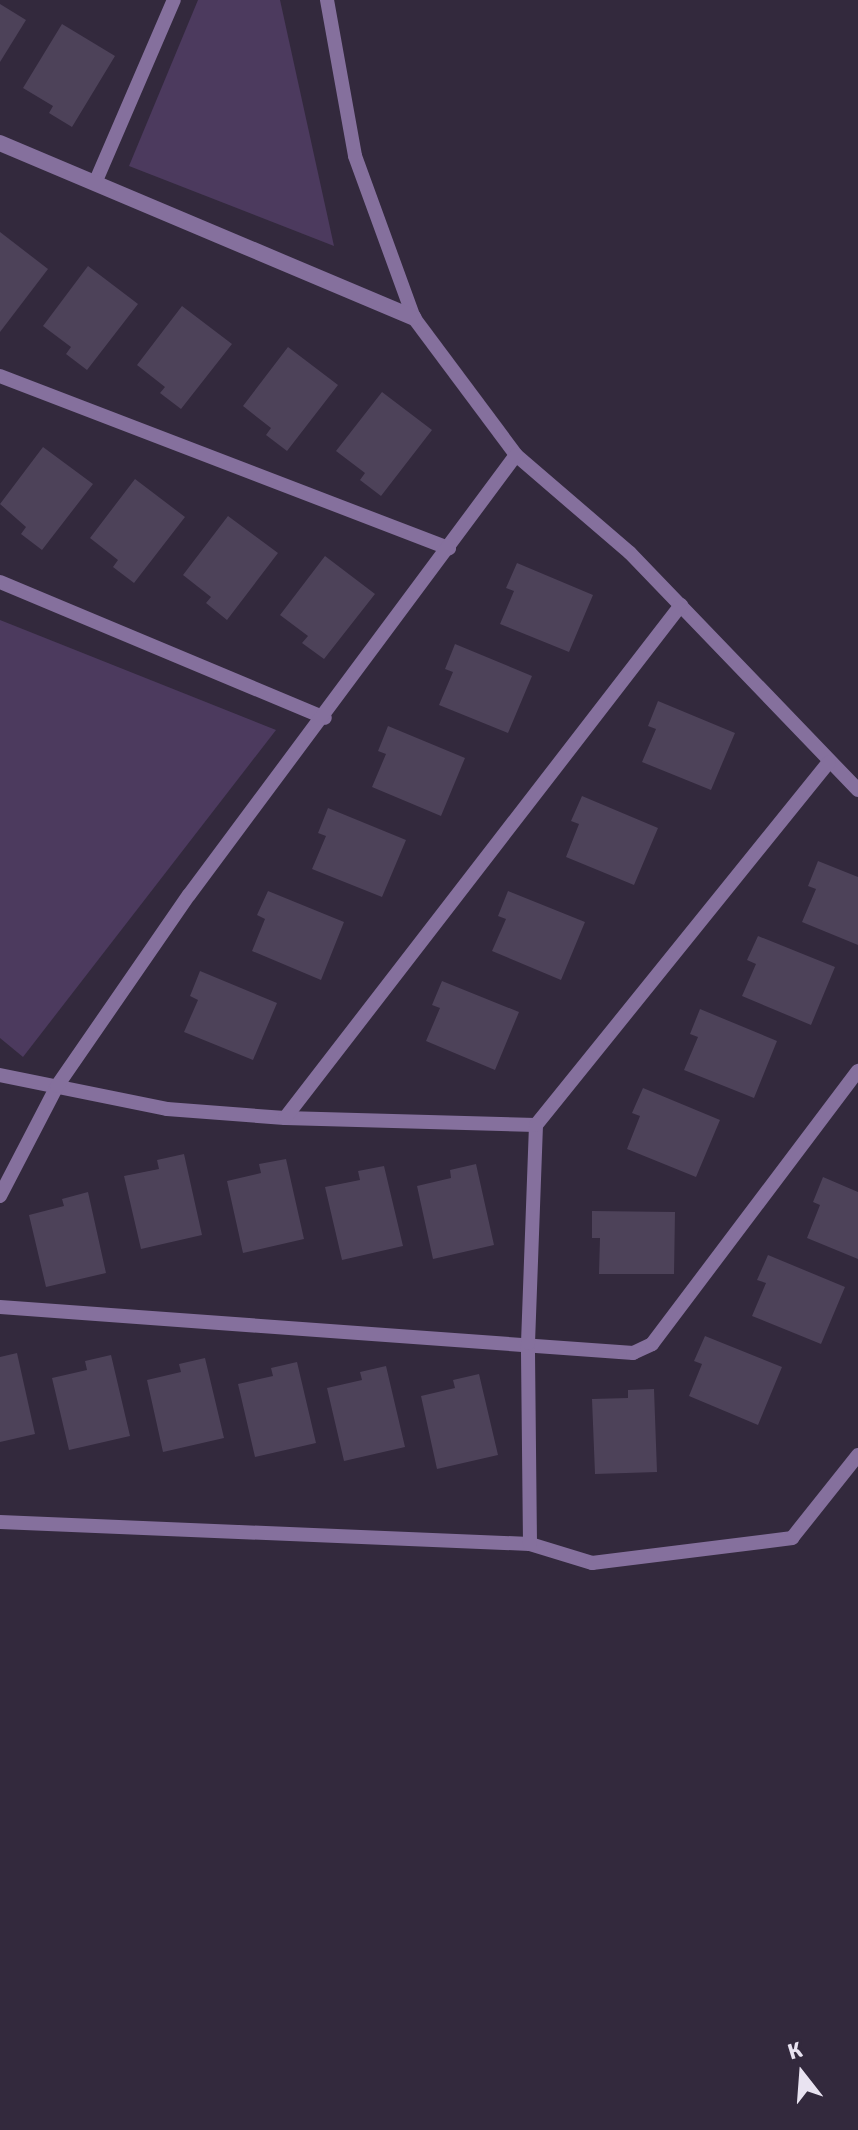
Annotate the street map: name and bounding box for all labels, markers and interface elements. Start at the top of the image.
north arrow [762,2034,842,2114]
text: K [784,2036,805,2065]

